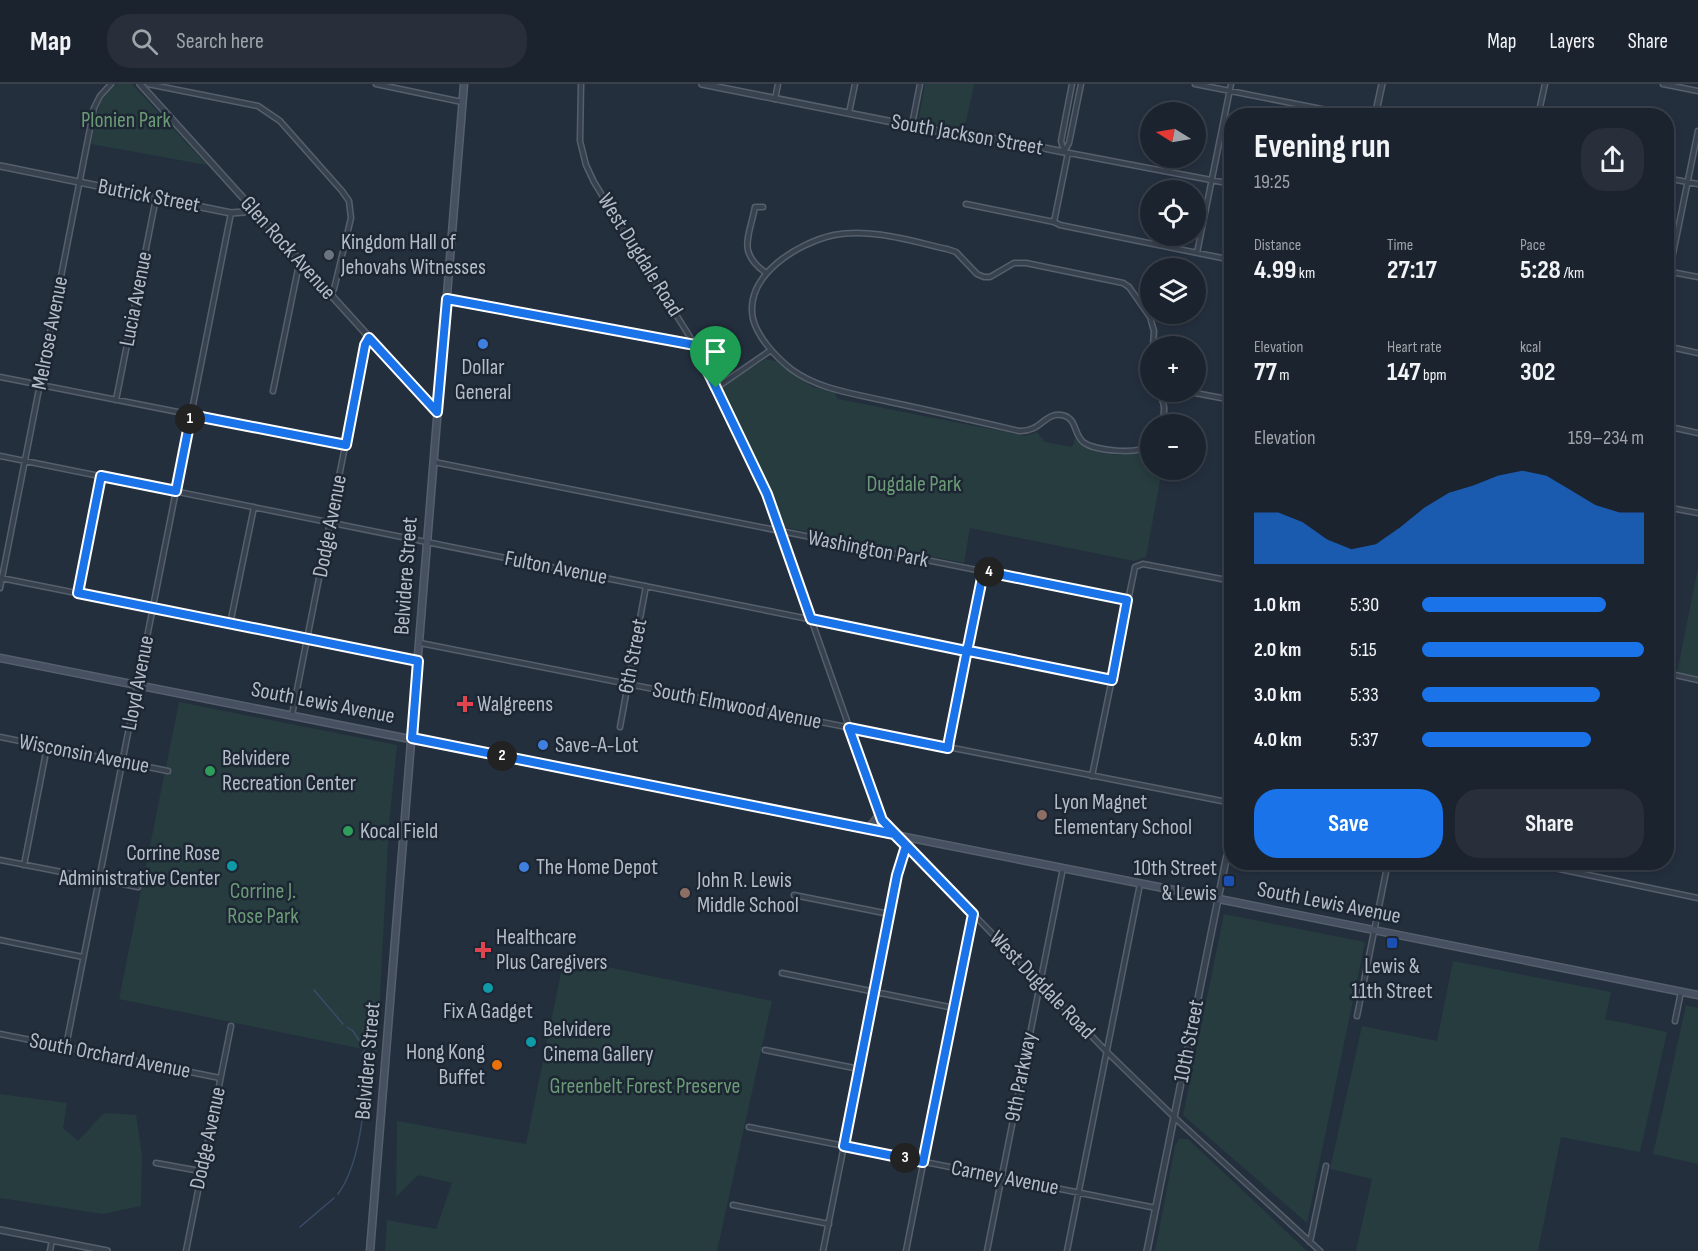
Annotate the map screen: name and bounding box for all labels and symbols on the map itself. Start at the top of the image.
north arrow [1140,102,1206,168]
park label: Plonien Park [81,107,172,134]
street label: South Jackson Street [889,108,1045,162]
street label: Butrick Street [96,173,203,219]
street label: West Dugdale Road [591,188,689,322]
street label: Glen Rock Avenue [234,191,342,305]
place label: Kingdom Hall of Jehovahs Witnesses [340,229,486,281]
marker: Kingdom Hall of Jehovahs Witnesses [322,248,336,262]
street label: Lucia Avenue [114,249,158,349]
street label: Melrose Avenue [26,274,74,392]
pin [690,326,741,388]
marker: Dollar General [476,337,490,351]
place label: Dollar General [455,354,511,406]
pin: 1 [175,404,205,434]
park label: Dugdale Park [867,471,962,498]
street label: Dodge Avenue [307,472,353,580]
street label: Belvidere Street [388,516,424,636]
street label: Washington Park [805,524,931,574]
street label: Fulton Avenue [502,545,610,591]
pin: 4 [974,557,1004,587]
street label: 6th Street [613,616,654,696]
street label: Lloyd Avenue [116,633,160,733]
street label: South Lewis Avenue [249,676,397,730]
street label: South Elmwood Avenue [650,676,824,736]
place label: Walgreens [477,691,553,718]
marker: Walgreens [458,697,472,711]
street label: Wisconsin Avenue [17,728,151,780]
place label: Save-A-Lot [555,732,639,759]
marker: Save-A-Lot [536,738,550,752]
pin: 2 [487,741,517,771]
place label: Belvidere Recreation Center [222,745,356,797]
marker: Belvidere Recreation Center [203,764,217,778]
place label: Lyon Magnet Elementary School [1054,789,1192,841]
marker: Lyon Magnet Elementary School [1035,808,1049,822]
place label: Kocal Field [360,818,438,845]
marker: Kocal Field [341,824,355,838]
place label: Corrine Rose Administrative Center [58,840,220,892]
place label: The Home Depot [536,854,658,881]
place label: 10th Street & Lewis [1133,855,1217,907]
marker: Corrine Rose Administrative Center [225,859,239,873]
marker: The Home Depot [517,860,531,874]
place label: John R. Lewis Middle School [696,867,799,919]
marker: 10th Street & Lewis [1222,874,1236,888]
street label: South Lewis Avenue [1255,876,1403,930]
park label: Corrine J. Rose Park [227,878,299,930]
marker: John R. Lewis Middle School [678,886,692,900]
place label: Healthcare Plus Caregivers [496,924,608,976]
street label: West Dugdale Road [984,925,1100,1045]
marker: Lewis & 11th Street [1385,936,1399,950]
marker: Healthcare Plus Caregivers [474,941,492,959]
place label: Lewis & 11th Street [1351,953,1433,1005]
marker: Fix A Gadget [481,981,495,995]
street label: 10th Street [1168,997,1210,1085]
place label: Fix A Gadget [443,998,533,1025]
street label: Belvidere Street [349,1001,387,1121]
place label: Belvidere Cinema Gallery [543,1016,654,1068]
street label: South Orchard Avenue [27,1027,193,1085]
street label: 9th Parkway [999,1029,1043,1124]
marker: Belvidere Cinema Gallery [524,1035,538,1049]
place label: Hong Kong Buffet [406,1039,485,1091]
marker: Hong Kong Buffet [490,1058,504,1072]
park label: Greenbelt Forest Preserve [550,1073,740,1100]
street label: Dodge Avenue [184,1084,232,1192]
pin: 3 [890,1143,920,1173]
street label: Carney Avenue [949,1154,1061,1202]

